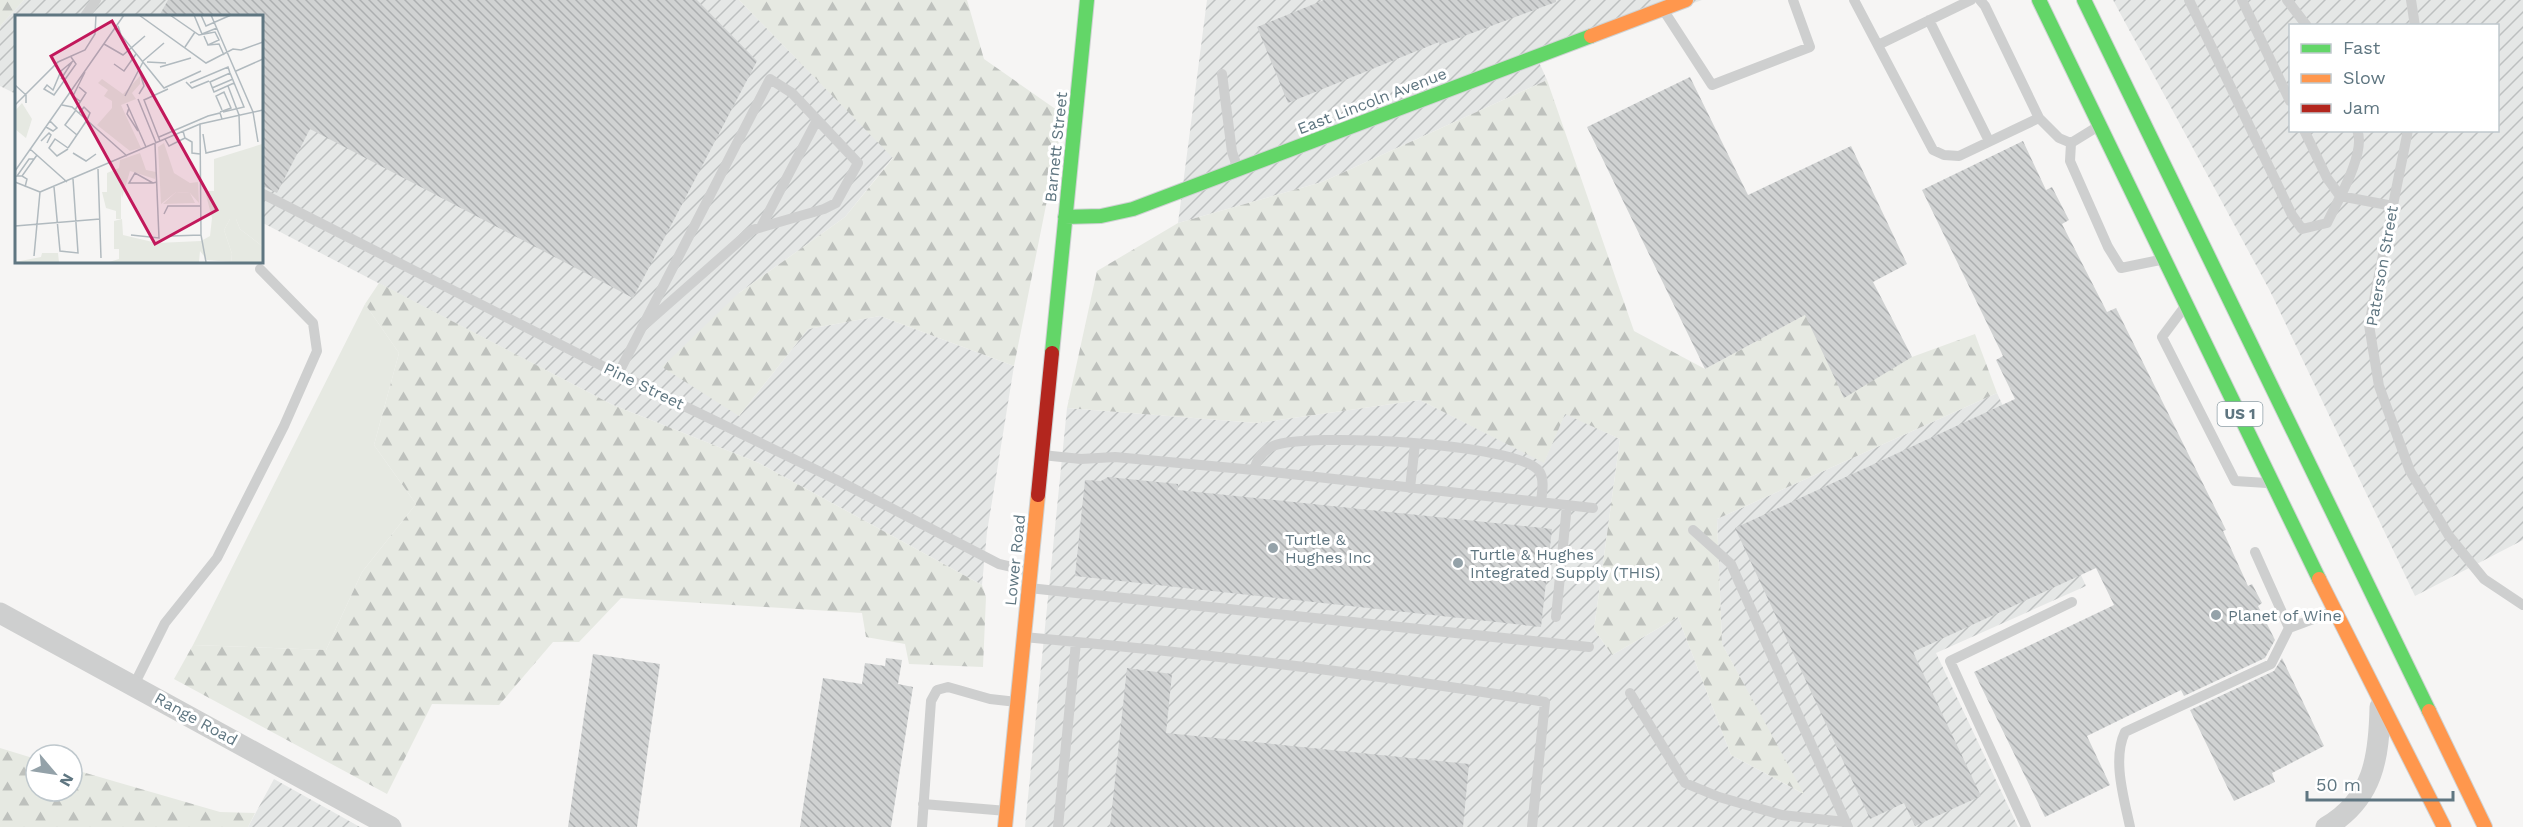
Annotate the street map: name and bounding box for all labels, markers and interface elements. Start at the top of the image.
inset map [15,15,262,262]
legend [2289,24,2499,132]
text: Fast [2343,37,2381,58]
street label: East Lincoln Avenue [1295,64,1449,138]
text: Slow [2343,67,2386,88]
street label: Barnett Street [1041,91,1071,203]
text: Jam [2343,97,2380,118]
street label: Paterson Street [2362,204,2402,328]
street label: Pine Street [601,358,687,414]
road number: US 1 [2218,402,2262,426]
street label: Lower Road [1001,513,1029,607]
place label: Turtle & Hughes Inc [1285,530,1372,567]
marker: Turtle & Hughes Inc [1266,541,1280,555]
place label: Turtle & Hughes Integrated Supply (THIS) [1470,545,1660,582]
marker: Turtle & Hughes Integrated Supply (THIS) [1451,556,1465,570]
place label: Planet of Wine [2228,606,2342,625]
marker: Planet of Wine [2209,608,2223,622]
street label: Range Road [151,688,241,750]
north arrow [24,743,84,803]
scale bar [2307,764,2452,802]
text: N [55,770,78,790]
text: 50 m [2316,774,2361,795]

